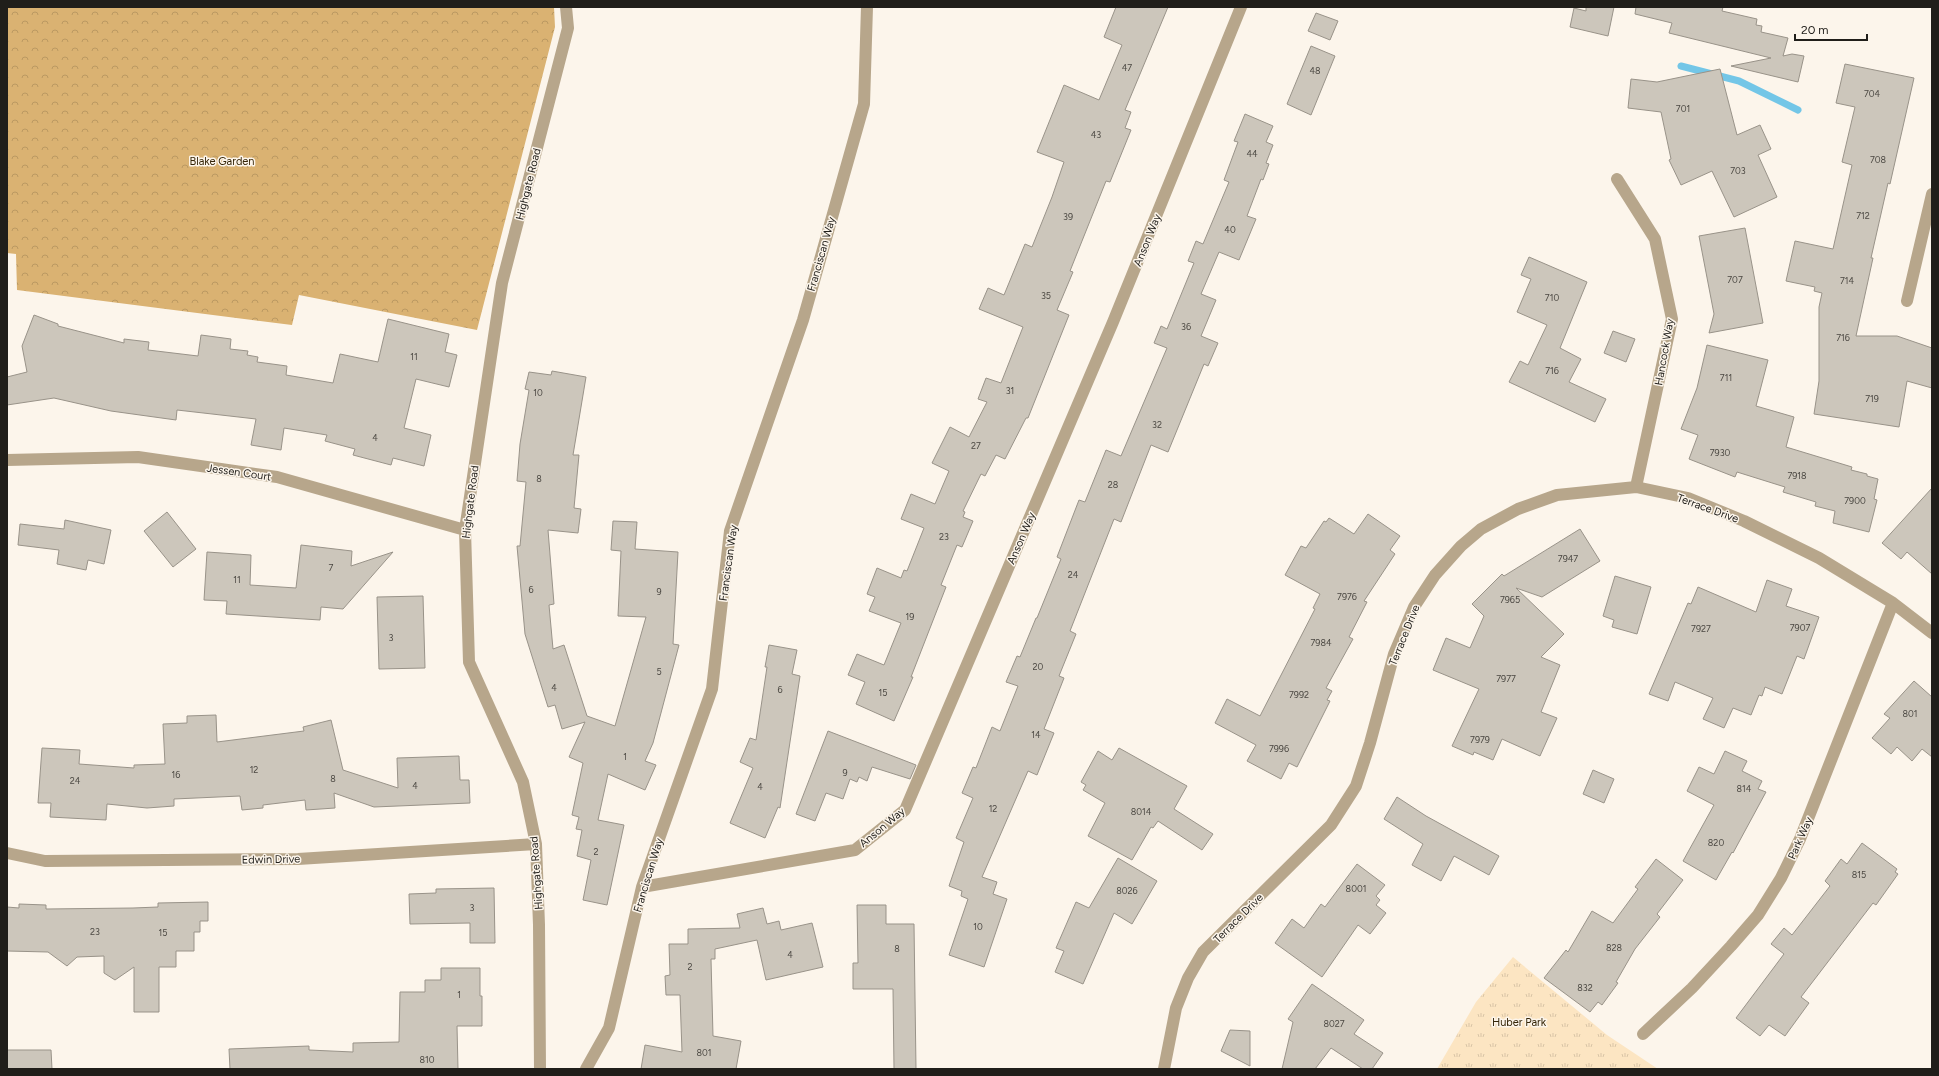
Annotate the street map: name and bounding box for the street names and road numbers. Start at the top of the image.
street label: Highgate Road [513,147,544,221]
street label: Anson Way [1131,212,1164,268]
street label: Franciscan Way [805,215,838,293]
street label: Hancock Way [1652,317,1677,387]
street label: Jessen Court [206,462,272,483]
street label: Highgate Road [460,465,481,539]
street label: Terrace Drive [1675,491,1740,526]
street label: Anson Way [1005,510,1038,566]
street label: Franciscan Way [717,524,740,602]
street label: Terrace Drive [1386,603,1423,668]
street label: Anson Way [857,804,908,850]
street label: Park Way [1785,815,1816,861]
street label: Highgate Road [527,836,546,910]
street label: Franciscan Way [631,836,666,914]
street label: Edwin Drive [242,852,300,867]
street label: Terrace Drive [1211,891,1266,946]

